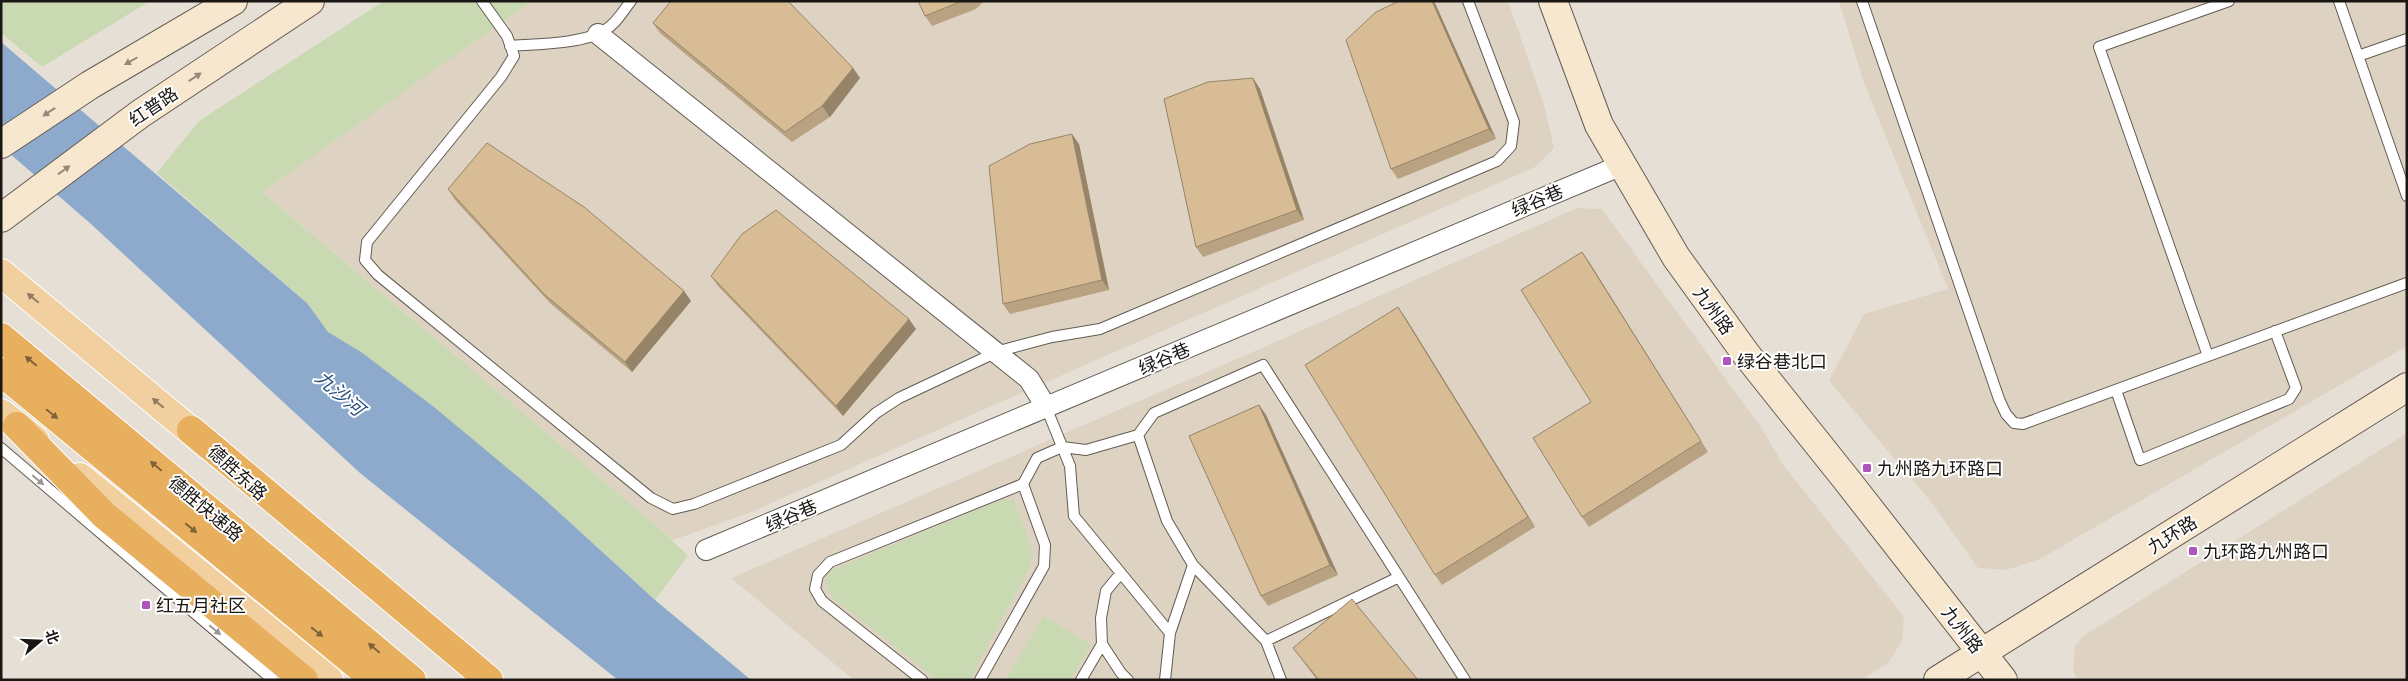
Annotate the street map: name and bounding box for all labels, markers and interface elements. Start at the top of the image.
one-way arrow [124,57,137,66]
one-way arrow [188,73,202,82]
street label: 红普路 [124,81,182,131]
one-way arrow [42,107,56,117]
one-way arrow [57,165,71,175]
street label: 绿谷巷 [1507,178,1567,222]
street label: 九州路 [1688,281,1740,339]
one-way arrow [27,293,40,304]
street label: 绿谷巷 [1134,336,1194,380]
place label: 绿谷巷北口 [1737,349,1827,373]
marker: 绿谷巷北口 [1721,355,1733,367]
one-way arrow [25,356,38,367]
water label: 九沙河 [310,364,373,424]
one-way arrow [152,397,165,408]
one-way arrow [46,408,59,419]
street label: 德胜东路 [203,439,273,505]
place label: 九州路九环路口 [1877,456,2003,480]
one-way arrow [149,460,162,471]
marker: 九州路九环路口 [1861,462,1873,474]
street label: 德胜快速路 [164,470,248,546]
one-way arrow [32,474,45,485]
street label: 绿谷巷 [761,493,821,537]
street label: 九环路 [2143,510,2201,558]
one-way arrow [185,523,198,534]
place label: 九环路九州路口 [2203,539,2329,563]
marker: 九环路九州路口 [2187,545,2199,557]
place label: 红五月社区 [156,593,246,617]
marker: 红五月社区 [140,599,152,611]
street label: 九州路 [1937,600,1989,658]
north arrow [15,616,65,666]
one-way arrow [209,625,222,636]
one-way arrow [310,626,323,637]
text: 北 [42,627,64,646]
one-way arrow [368,643,381,654]

